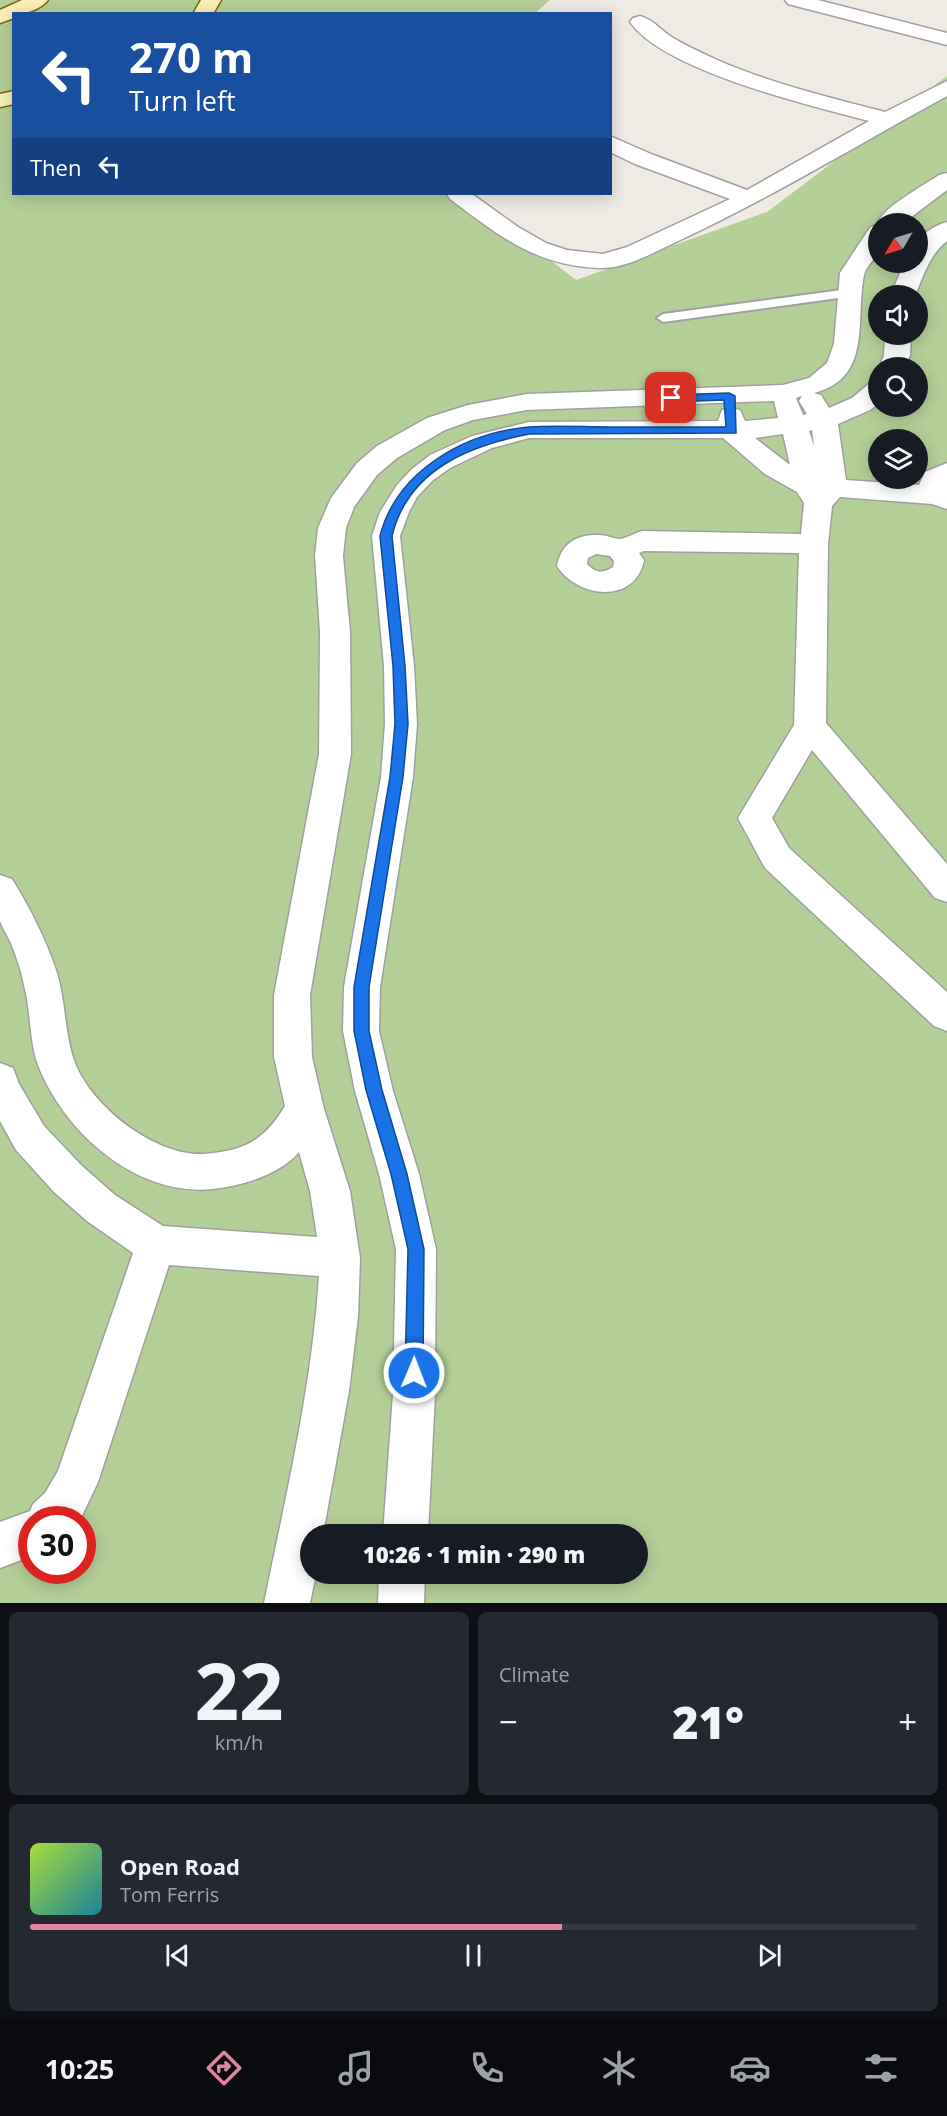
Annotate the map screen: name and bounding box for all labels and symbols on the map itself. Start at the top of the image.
north arrow [868,213,928,273]
pin [645,372,696,423]
position arrow [382,1341,446,1405]
speed limit sign: 30 [18,1506,96,1584]

